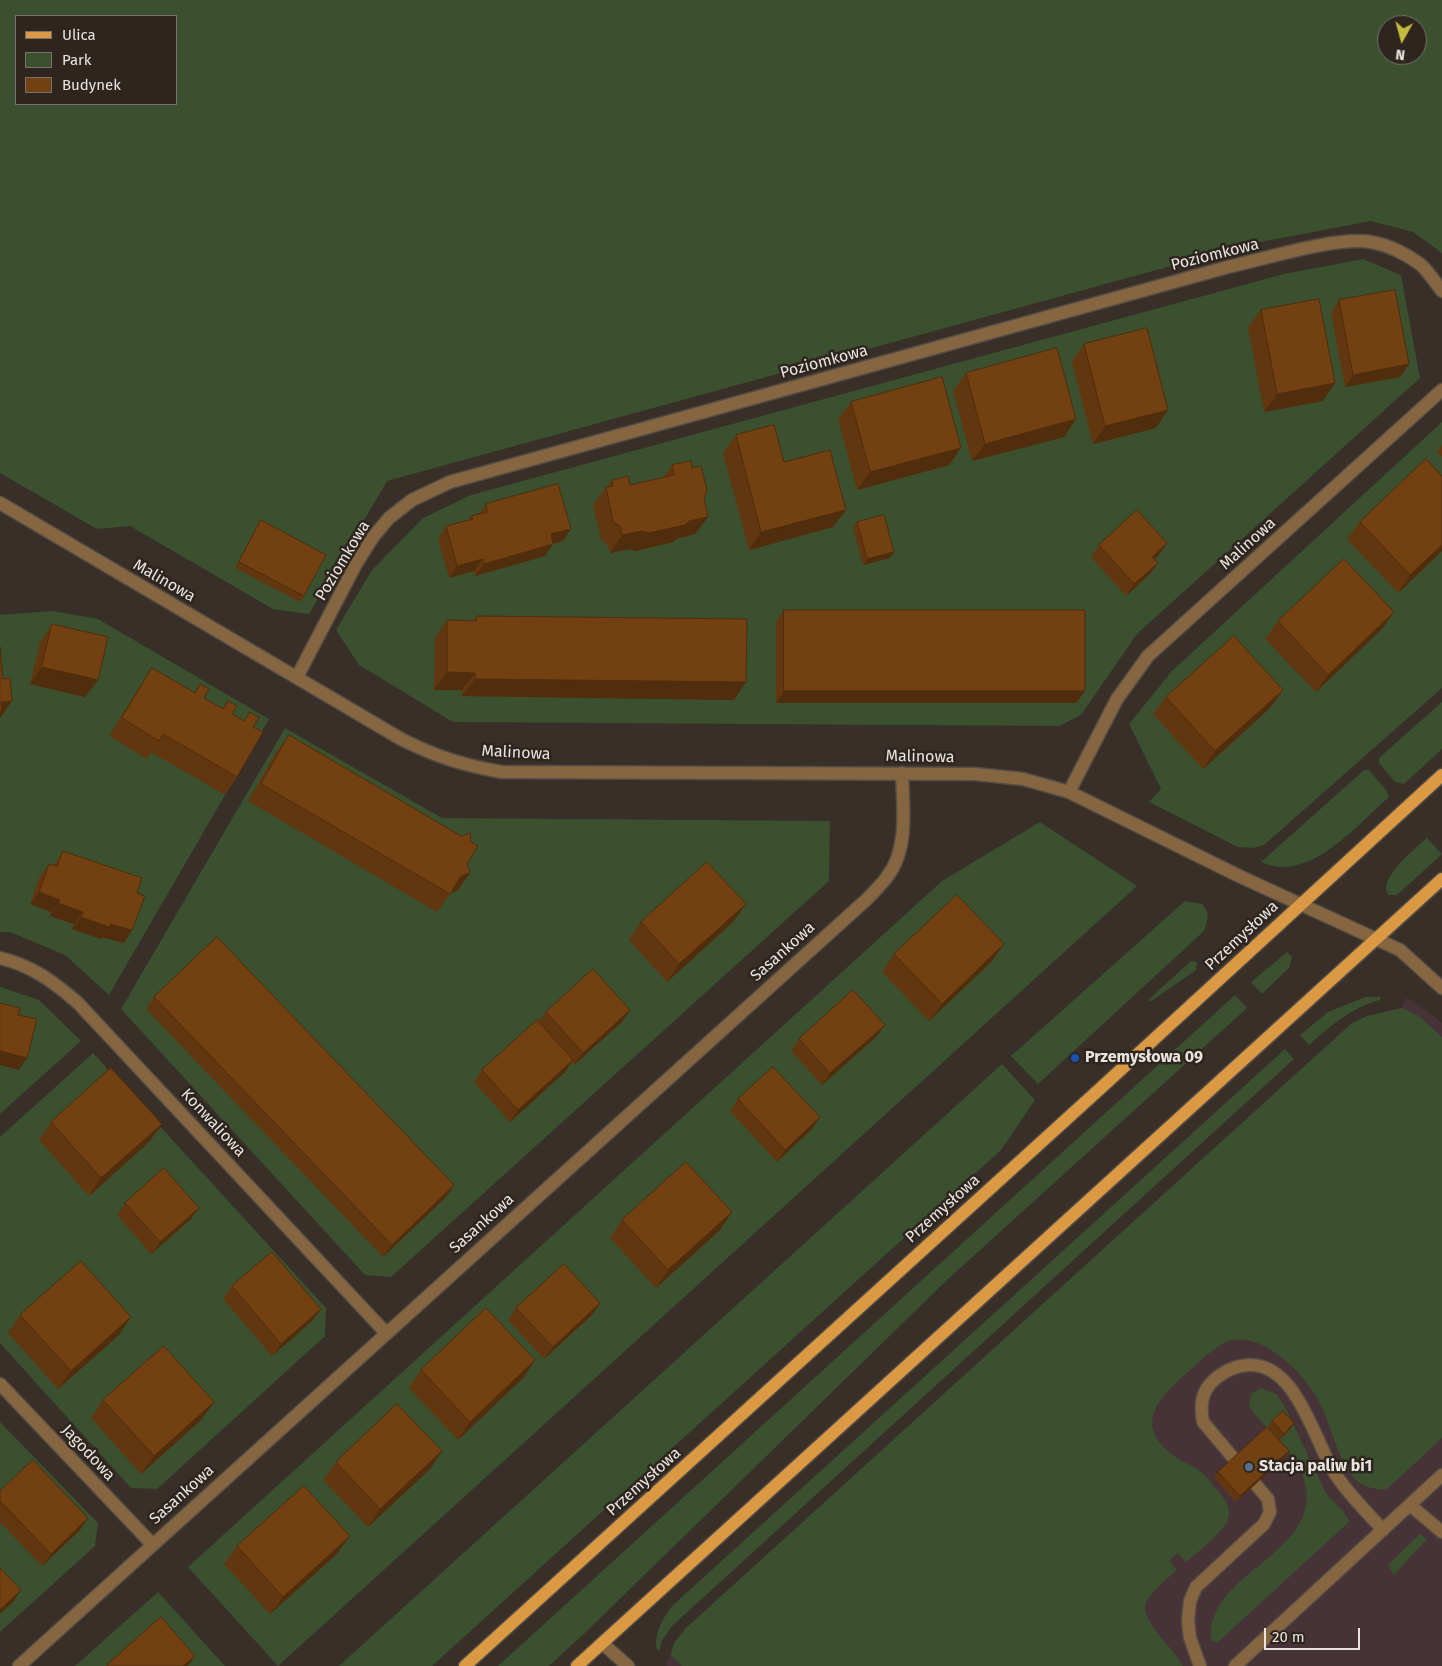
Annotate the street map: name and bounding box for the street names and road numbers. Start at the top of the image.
street label: Poziomkowa [1169,235,1261,275]
street label: Poziomkowa [778,341,870,383]
street label: Malinowa [1216,514,1280,574]
street label: Poziomkowa [312,517,374,605]
street label: Malinowa [129,555,199,607]
street label: Malinowa [481,742,551,764]
street label: Malinowa [885,747,955,767]
street label: Przemysłowa [1201,897,1283,975]
street label: Sasankowa [747,918,819,986]
street label: Konwaliowa [177,1085,249,1161]
street label: Przemysłowa [902,1171,984,1247]
street label: Sasankowa [446,1190,518,1258]
street label: Jagodowa [57,1421,119,1485]
street label: Przemysłowa [603,1444,685,1520]
street label: Sasankowa [146,1461,218,1529]

